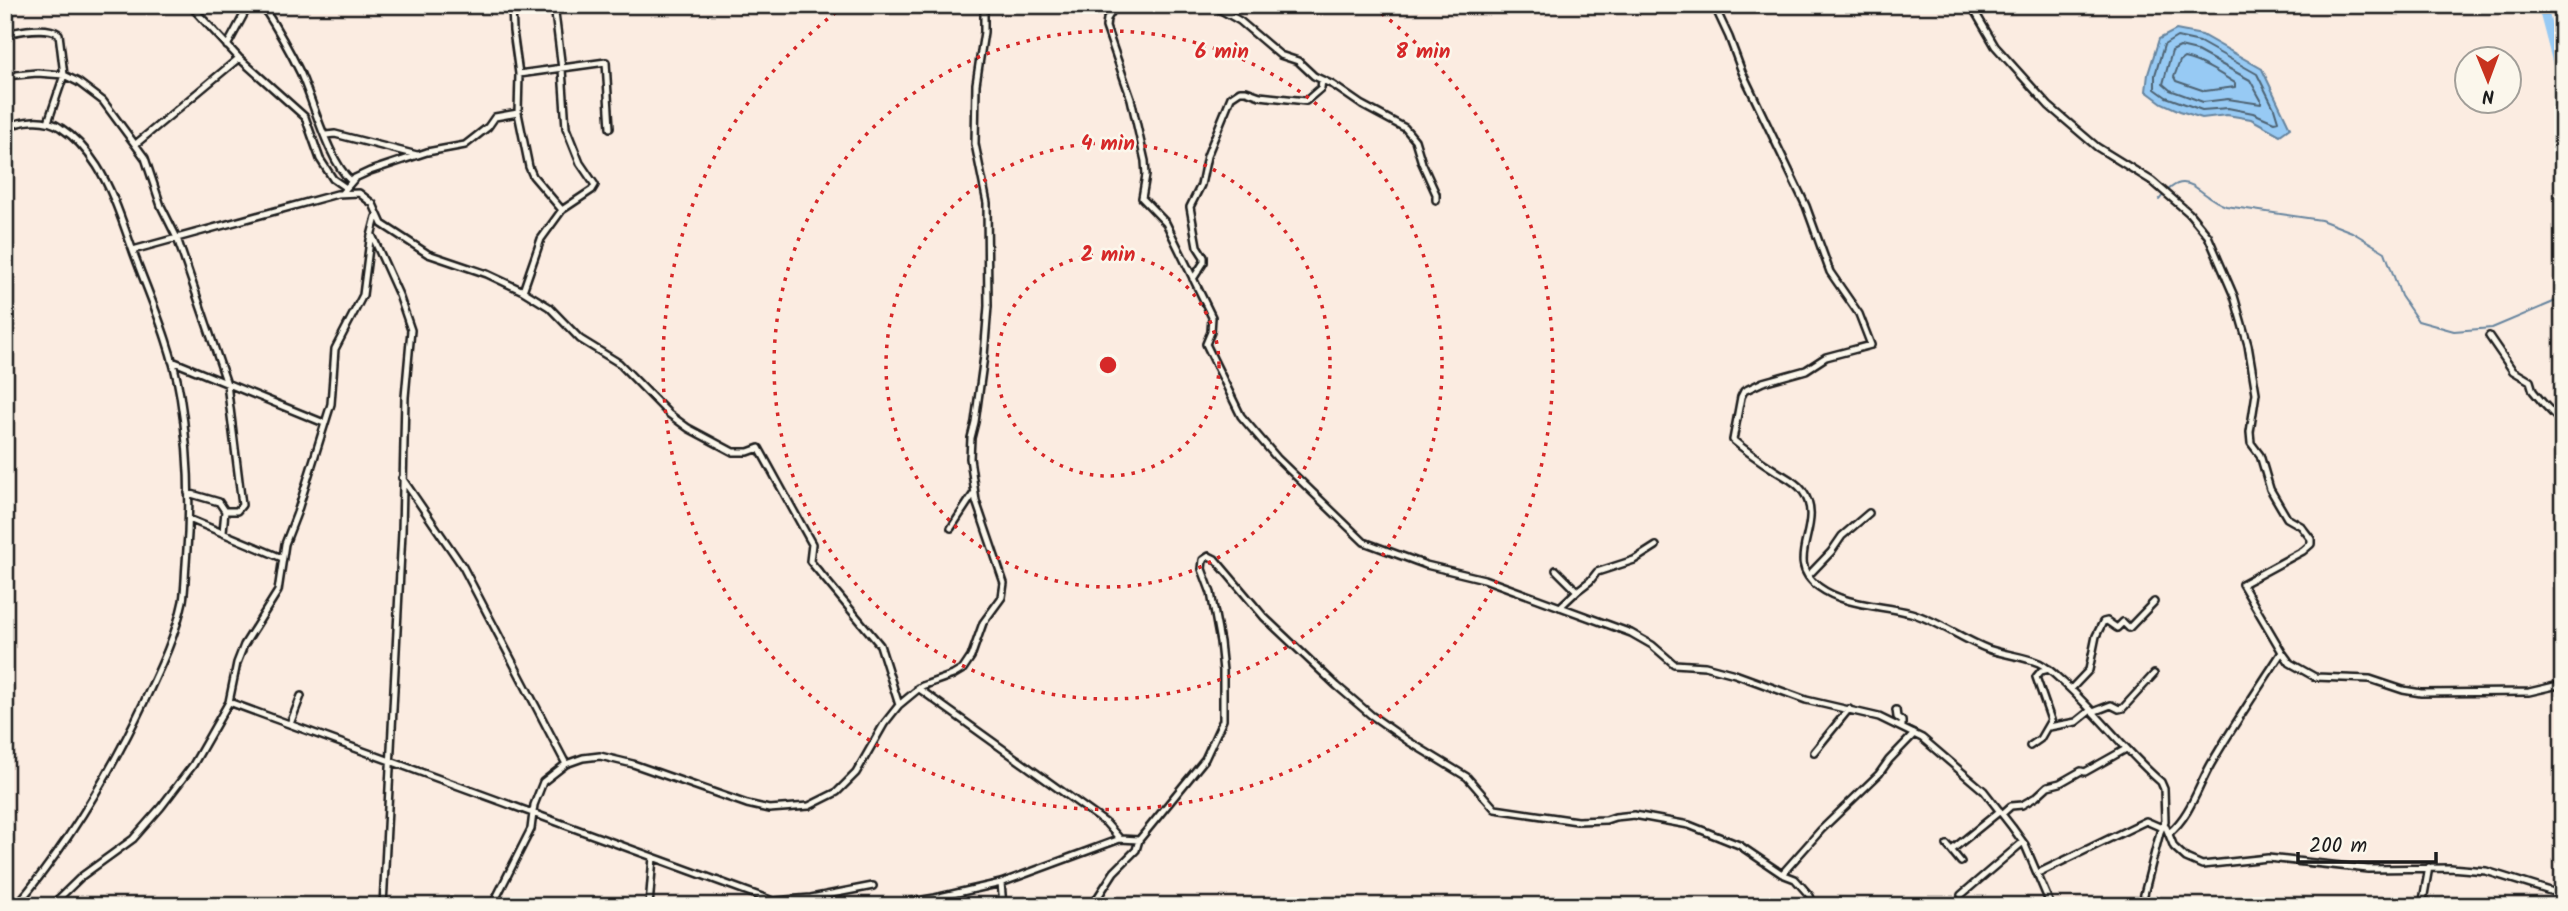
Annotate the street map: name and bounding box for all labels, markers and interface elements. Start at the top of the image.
text: 6 min [1195,36,1249,69]
text: 8 min [1396,36,1450,69]
north arrow [2452,46,2522,116]
text: N [2482,80,2495,110]
text: 4 min [1081,128,1135,161]
text: 2 min [1081,239,1135,272]
centre of rings [1096,353,1120,377]
scale bar [2298,820,2437,864]
text: 200 m [2309,830,2367,863]

